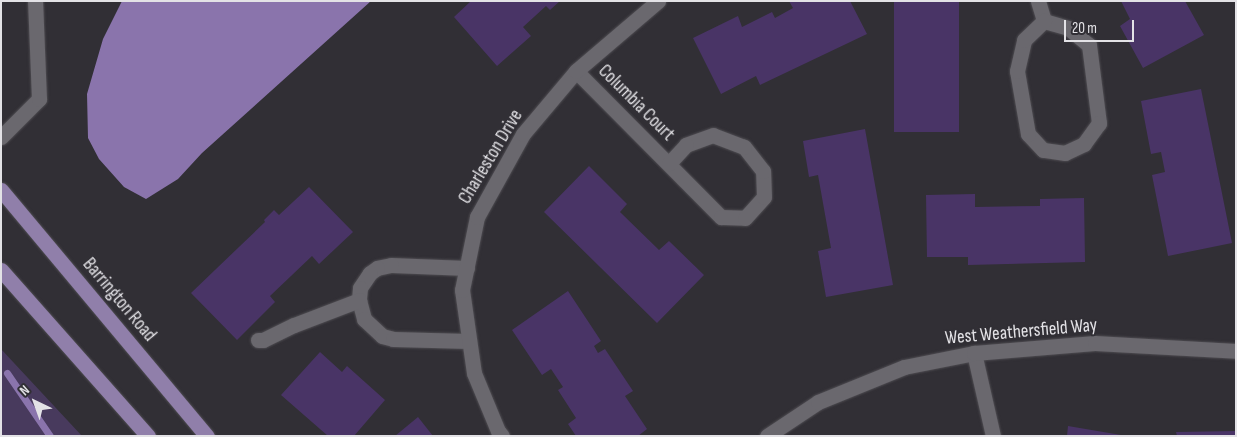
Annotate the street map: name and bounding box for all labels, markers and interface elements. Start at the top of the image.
scale bar [1067,10,1137,42]
text: 20 m [1072,19,1097,38]
street label: Columbia Court [593,60,679,146]
street label: Charleston Drive [454,106,528,208]
street label: Barrington Road [77,254,161,346]
street label: West Weathersfield Way [944,314,1098,350]
north arrow [10,377,60,427]
text: N [16,382,33,399]

